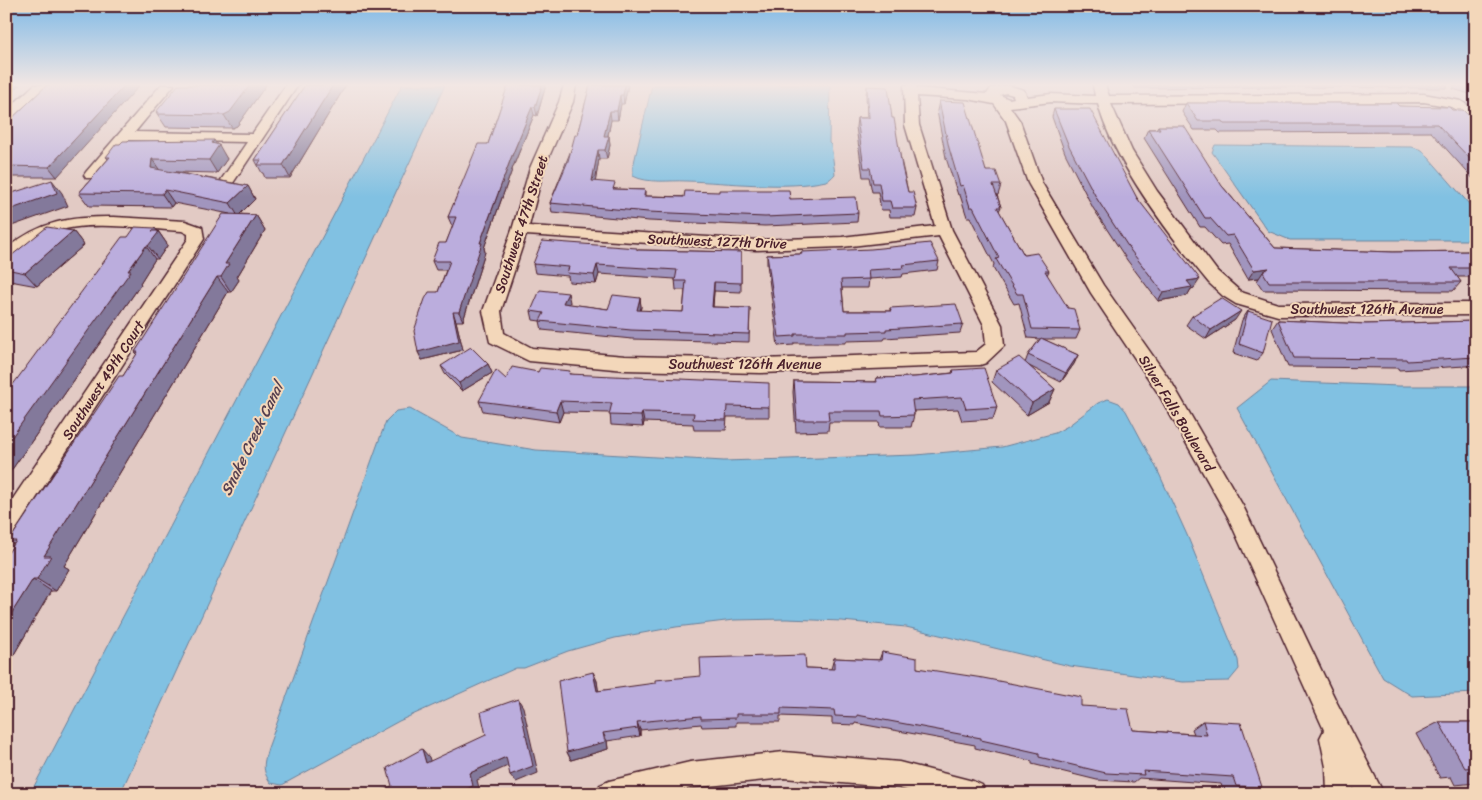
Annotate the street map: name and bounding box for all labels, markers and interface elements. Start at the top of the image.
street label: Southwest 47th Street [487,152,556,297]
street label: Southwest 127th Drive [647,227,787,256]
street label: Southwest 126th Avenue [1291,297,1444,322]
street label: Southwest 49th Court [55,314,152,445]
street label: Silver Falls Boulevard [1132,350,1222,478]
street label: Southwest 126th Avenue [669,352,822,377]
water label: Snake Creek Canal [213,375,292,500]

